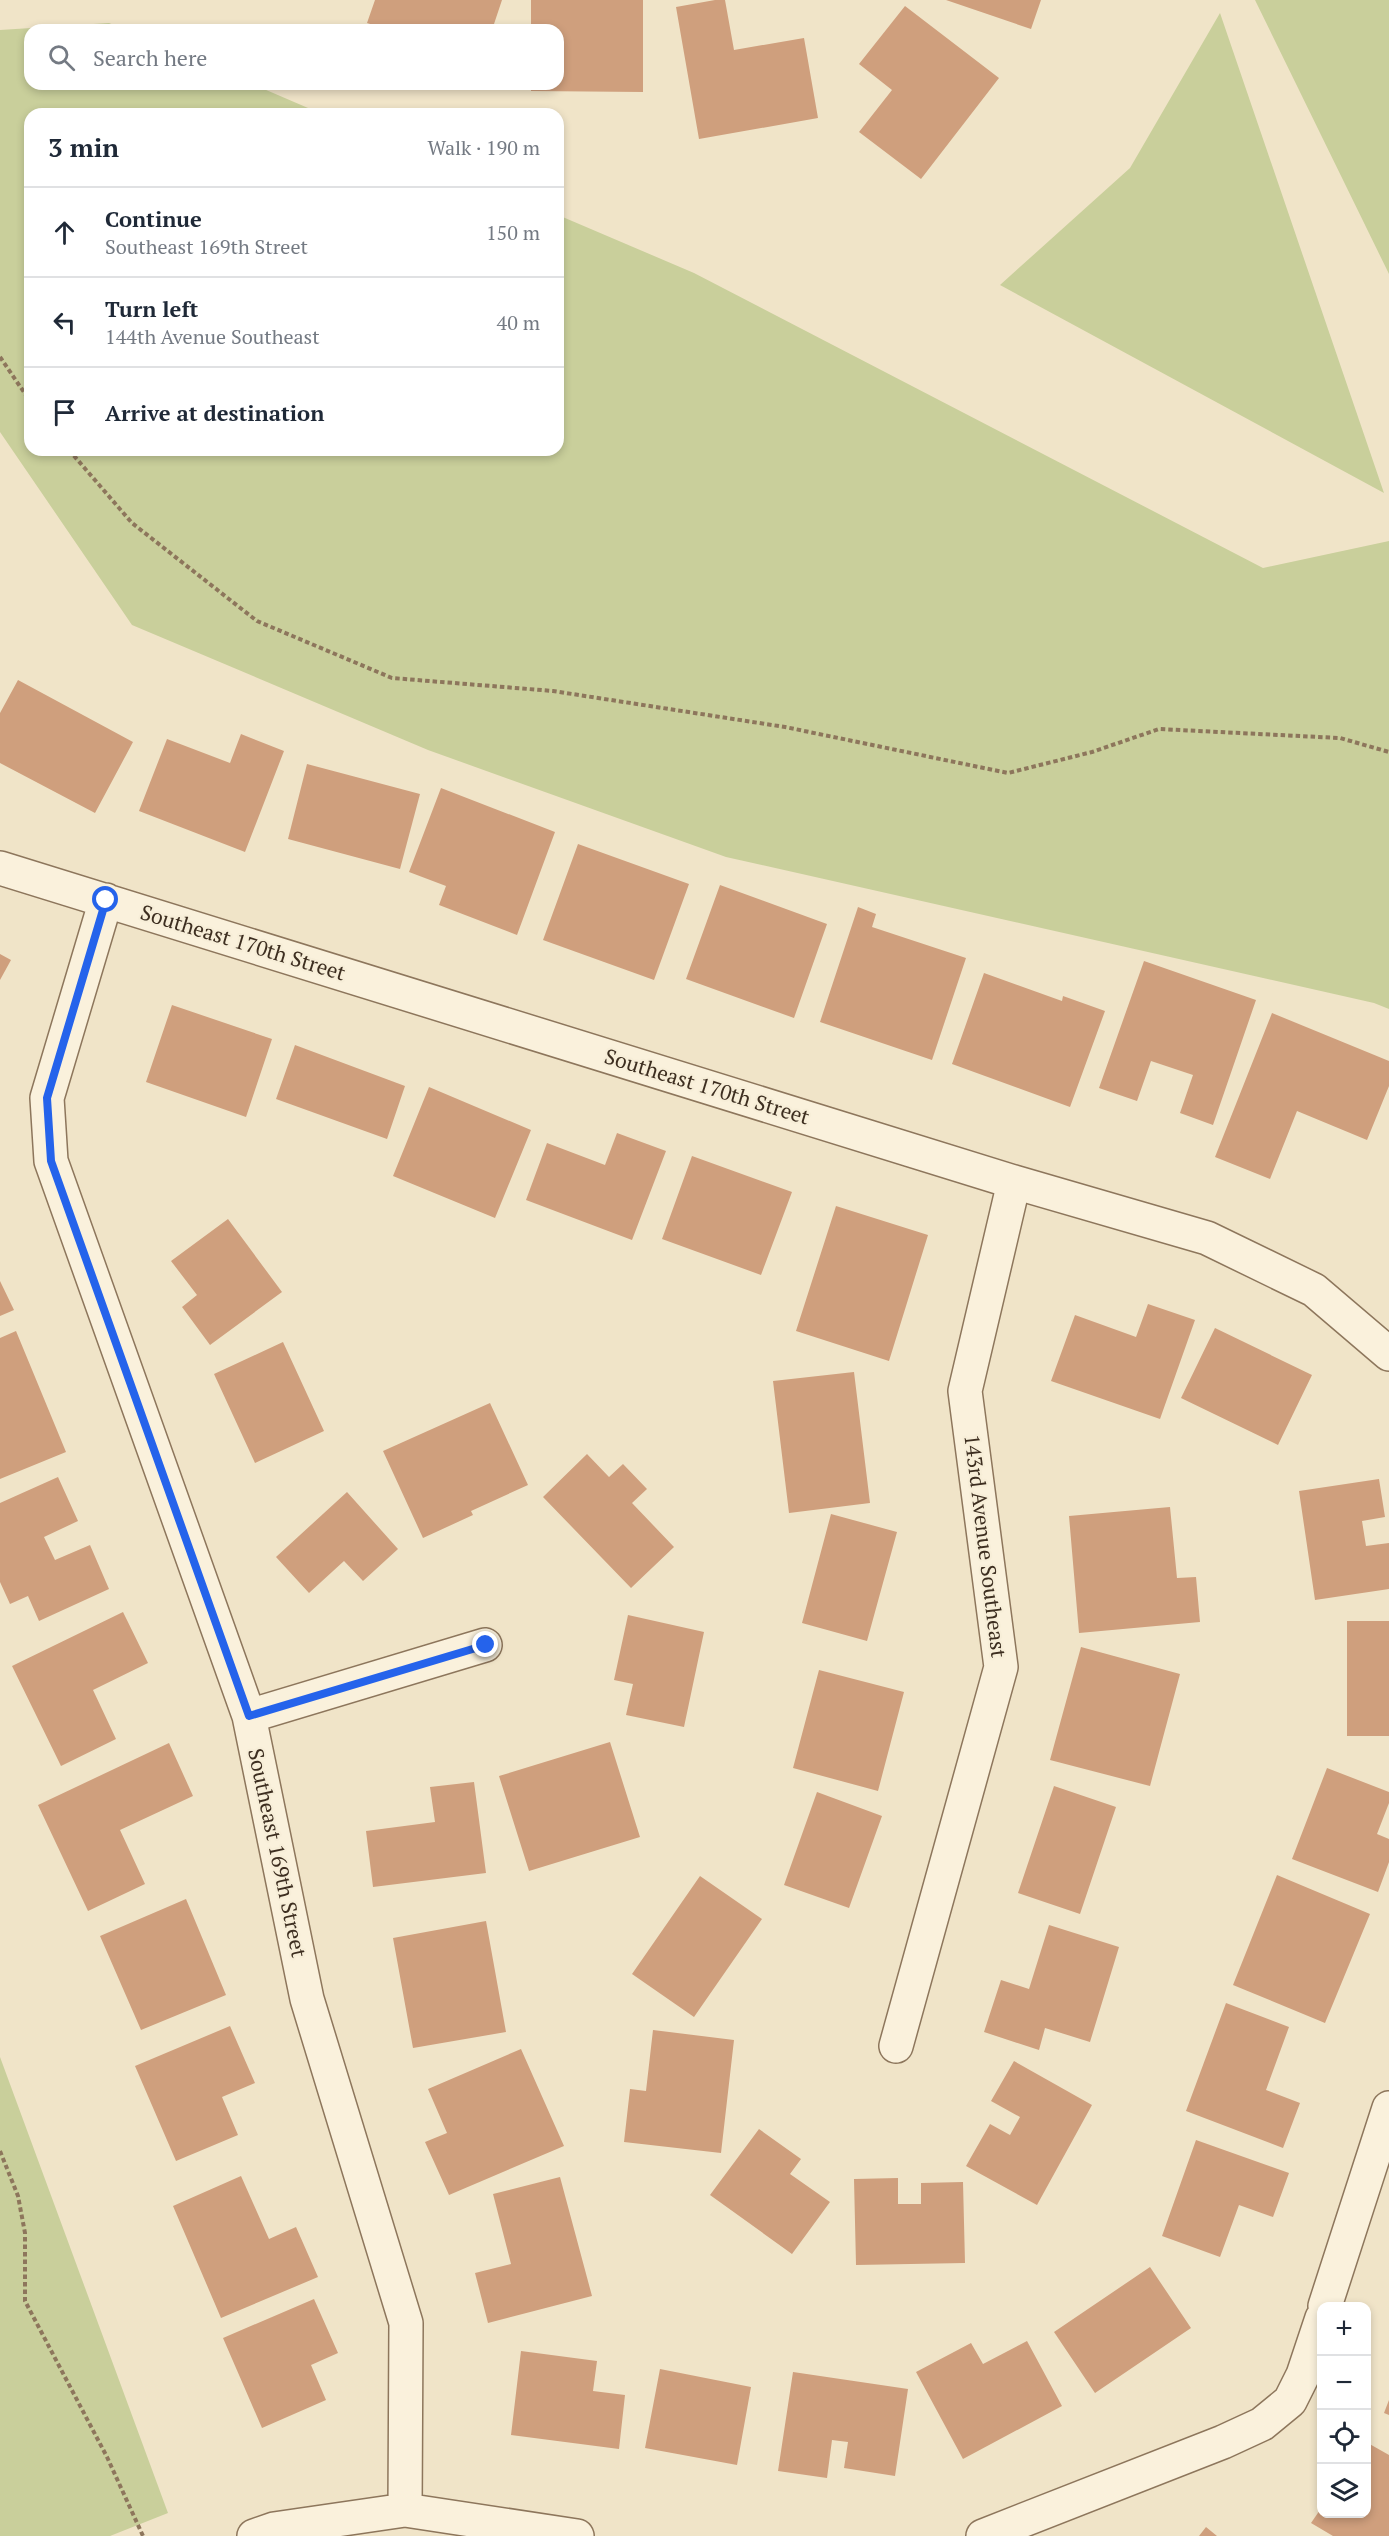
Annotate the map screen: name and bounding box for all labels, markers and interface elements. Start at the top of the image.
search box [24,24,564,90]
icon: search [45,41,78,74]
text: Search here [93,43,207,72]
text: 3 min [48,130,119,164]
text: Walk · 190 m [428,134,540,161]
text: Continue [105,204,202,233]
icon: ahead [48,216,81,249]
text: 150 m [486,219,540,246]
text: Southeast 169th Street [105,233,308,260]
text: Turn left [105,294,198,323]
icon: left [48,306,81,339]
text: 40 m [497,309,540,336]
text: 144th Avenue Southeast [105,323,320,350]
icon: arrive [48,396,81,429]
text: Arrive at destination [105,398,324,427]
route start [92,886,118,912]
street label: Southeast 170th Street [137,898,349,987]
street label: Southeast 170th Street [601,1042,813,1131]
street label: 143rd Avenue Southeast [958,1433,1014,1659]
route end [472,1631,498,1657]
street label: Southeast 169th Street [242,1746,314,1960]
map controls [1317,2302,1371,2518]
button: + [1317,2302,1371,2356]
button: − [1317,2356,1371,2410]
button: locate [1317,2410,1371,2464]
button: layers [1317,2464,1371,2518]

